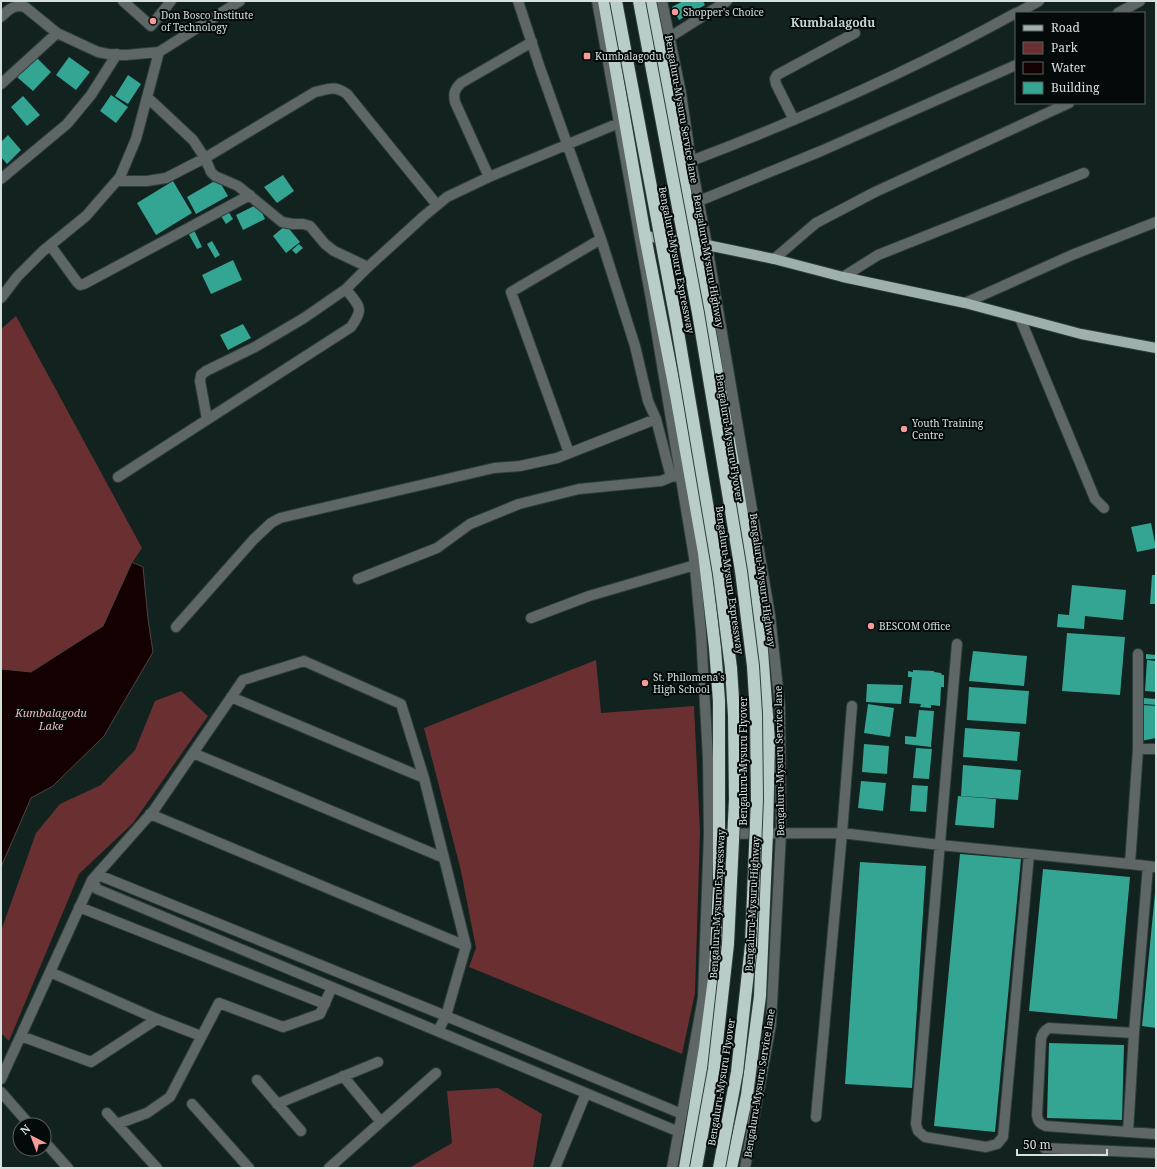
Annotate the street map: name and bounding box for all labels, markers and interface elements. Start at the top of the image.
place label: Shopper's Choice [683,5,764,19]
marker: Shopper's Choice [670,7,680,17]
place label: Don Bosco Institute of Technology [161,8,253,34]
legend [1015,12,1145,104]
district label: Kumbalagodu [791,14,875,31]
marker: Don Bosco Institute of Technology [148,16,158,26]
text: Road [1051,19,1081,36]
street label: Bengaluru-Mysuru Service lane [662,34,702,184]
text: Park [1051,39,1079,56]
place label: Kumbalagodu [595,49,662,63]
marker: Kumbalagodu [582,51,592,61]
text: Water [1051,59,1086,76]
text: Building [1051,79,1100,96]
street label: Bengaluru-Mysuru Expressway [656,185,698,335]
street label: Bengaluru-Mysuru Highway [690,193,728,329]
street label: Bengaluru-Mysuru Flyover [713,373,747,503]
place label: Youth Training Centre [911,416,984,442]
marker: Youth Training Centre [899,424,909,434]
street label: Bengaluru-Mysuru Expressway [713,505,747,655]
street label: Bengaluru-Mysuru Highway [747,512,779,648]
place label: BESCOM Office [879,619,950,633]
marker: BESCOM Office [866,621,876,631]
place label: St. Philomena's High School [653,670,725,696]
marker: St. Philomena's High School [640,678,650,688]
street label: Bengaluru-Mysuru Service lane [771,686,787,836]
street label: Bengaluru-Mysuru Flyover [736,696,750,825]
water label: Kumbalagodu Lake [14,705,87,733]
street label: Bengaluru-Mysuru Expressway [706,829,728,979]
street label: Bengaluru-Mysuru Highway [741,836,763,972]
street label: Bengaluru-Mysuru Service lane [740,1008,778,1158]
street label: Bengaluru-Mysuru Flyover [704,1017,738,1147]
north arrow [12,1117,52,1157]
text: N [17,1121,33,1138]
scale bar [1017,1131,1107,1157]
text: 50 m [1023,1136,1051,1153]

